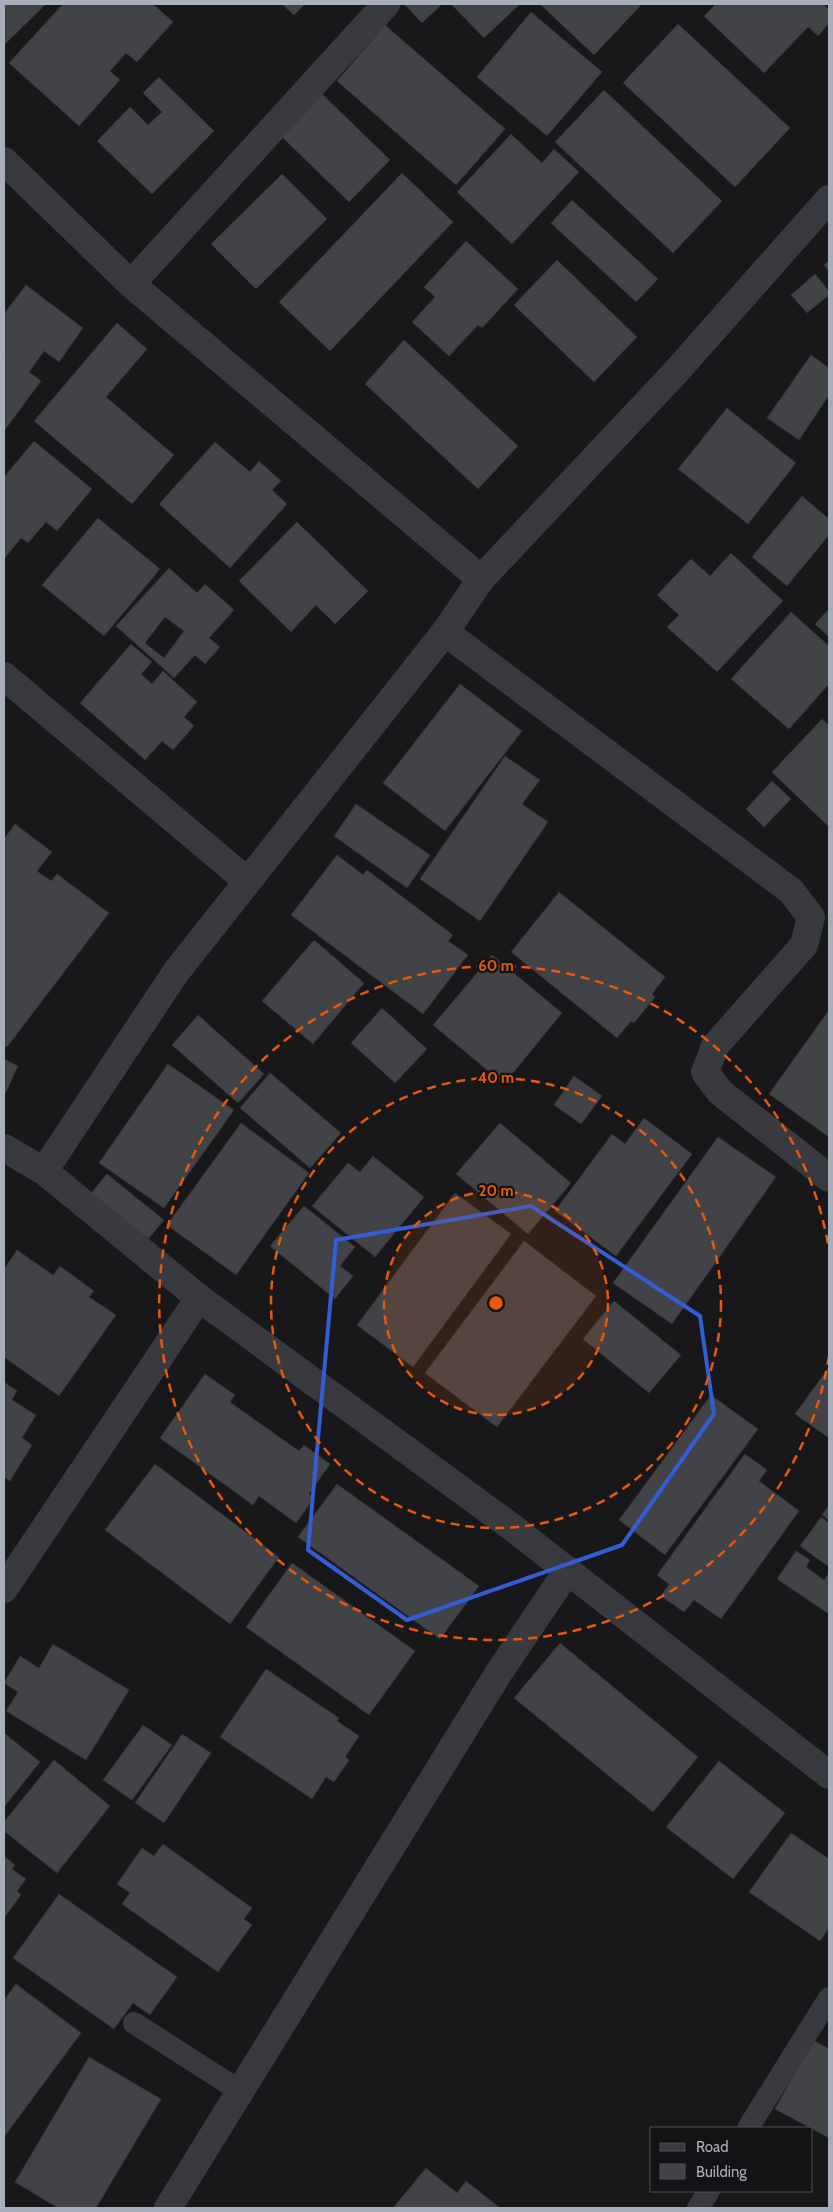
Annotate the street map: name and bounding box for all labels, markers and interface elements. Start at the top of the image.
text: 60 m [478,957,514,975]
text: 40 m [478,1069,514,1087]
text: 20 m [479,1182,513,1200]
centre of rings [487,1294,505,1312]
legend [650,2127,813,2192]
text: Road [696,2138,729,2156]
text: Building [696,2163,747,2181]

